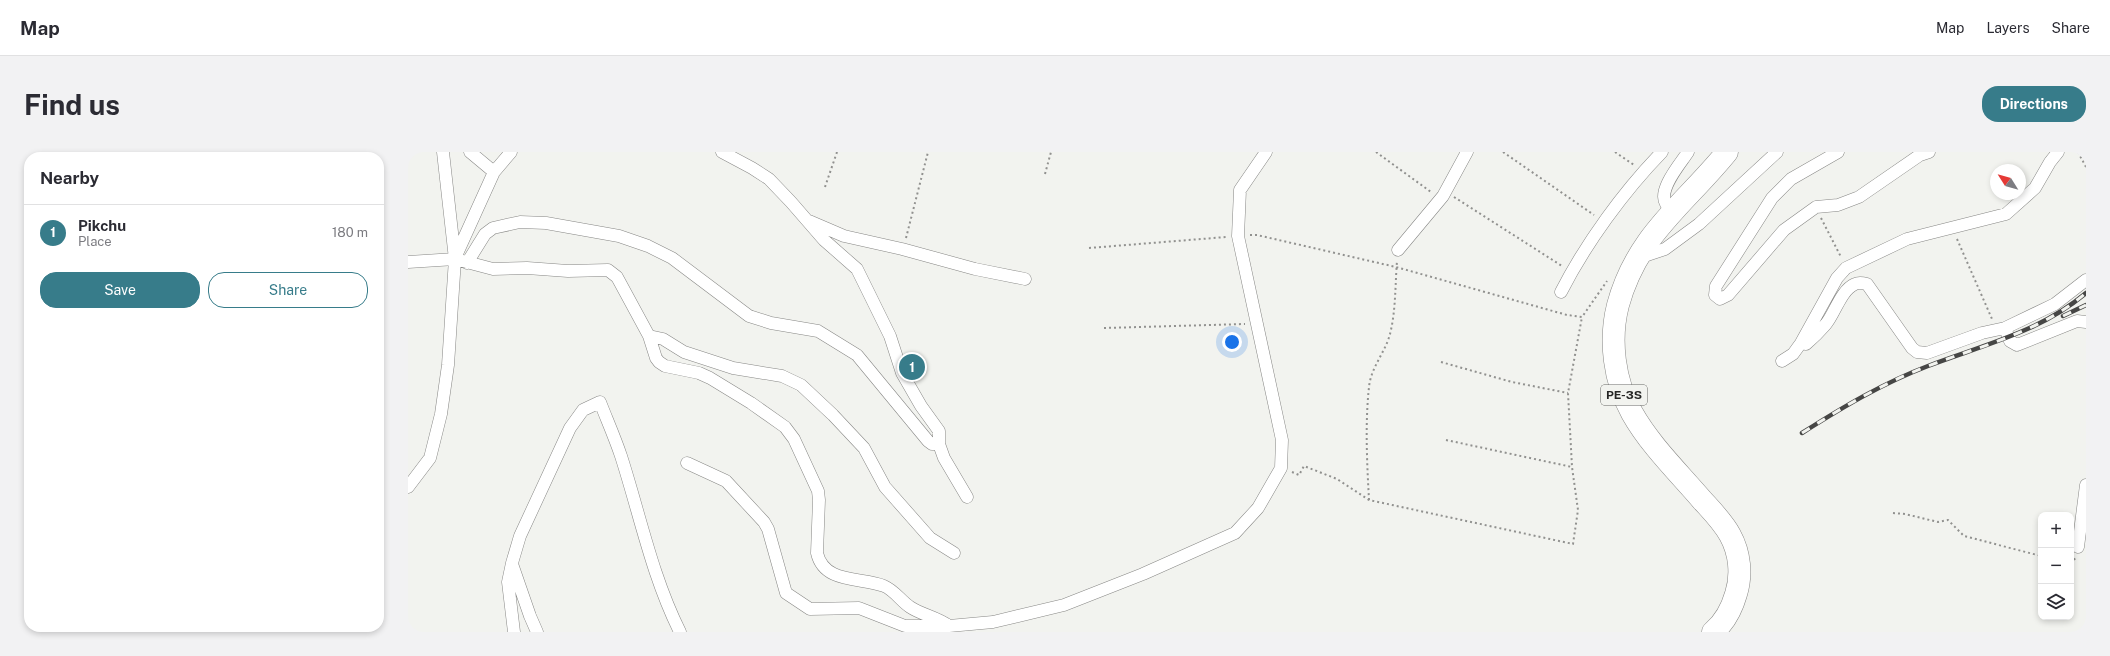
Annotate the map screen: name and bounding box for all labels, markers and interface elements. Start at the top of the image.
text: Map [20,17,60,39]
text: Map [1936,20,1964,36]
text: Layers [1986,20,2030,36]
text: Share [2052,20,2090,36]
button: Directions [1982,86,2086,122]
text: Find us [24,88,120,121]
north arrow [1990,164,2026,200]
text: Nearby [40,168,99,188]
text: Pikchu [78,217,126,234]
text: 1 [50,225,56,240]
text: 180 m [332,225,368,240]
text: Place [78,234,112,249]
button: Save [40,272,200,308]
button: Share [208,272,368,308]
your location [1222,332,1242,352]
pin: 1 [899,352,925,382]
road number: PE-3S [1601,385,1647,405]
map controls [2038,512,2074,620]
button: + [2038,512,2074,548]
button: − [2038,548,2074,584]
button: layers [2038,584,2074,620]

